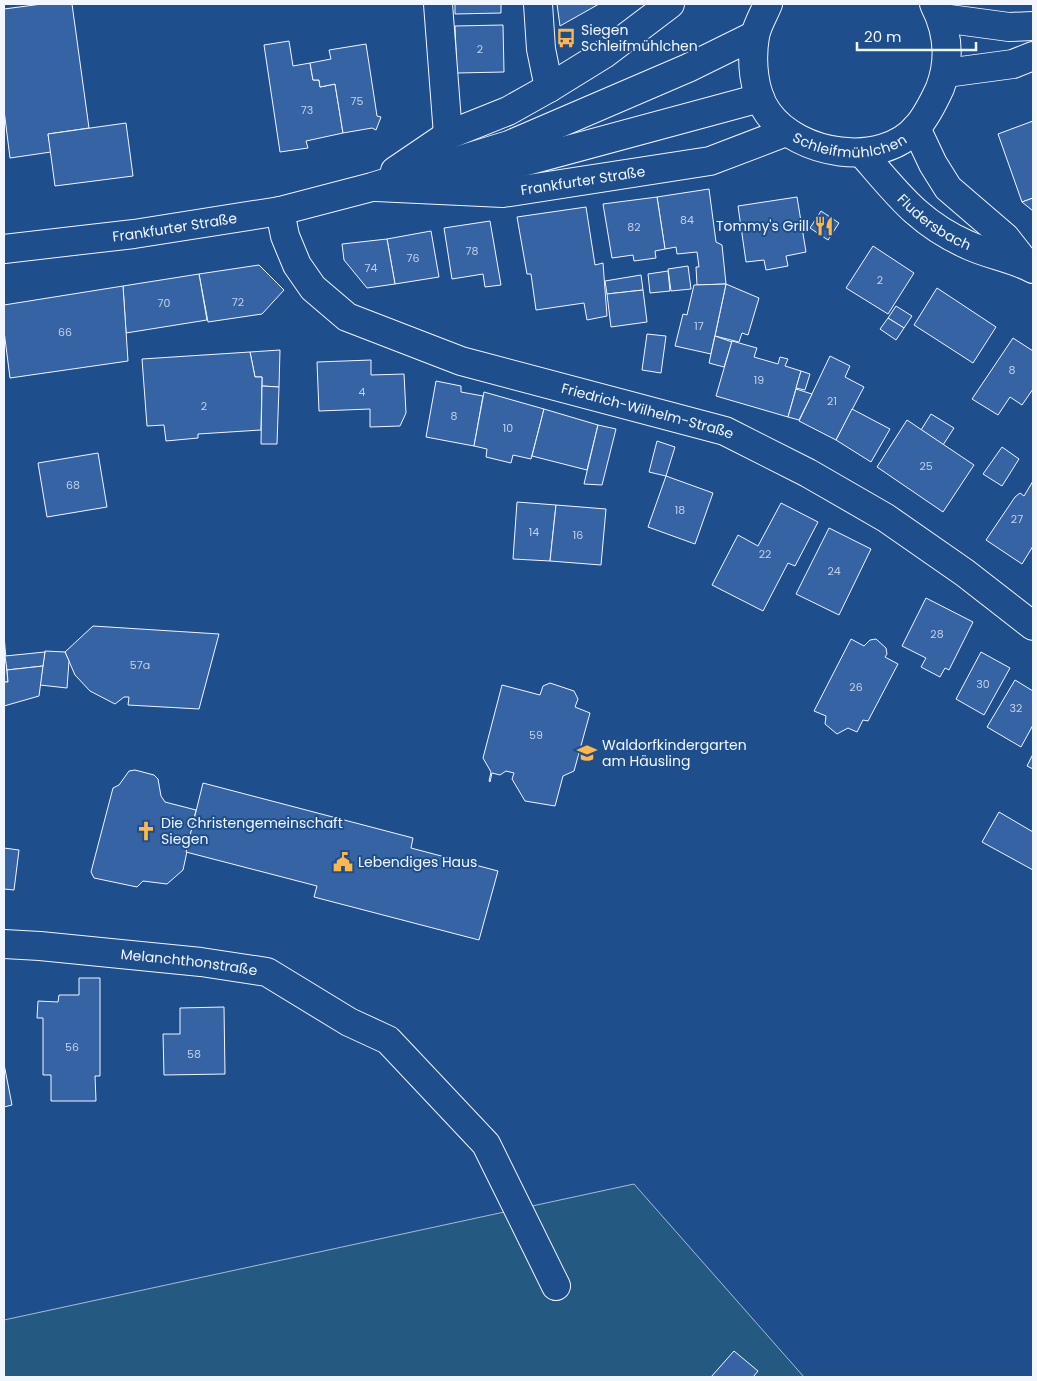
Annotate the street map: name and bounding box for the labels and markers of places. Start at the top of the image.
place label: Siegen Schleifmühlchen [581,20,698,56]
bus stop icon: Siegen Schleifmühlchen [555,27,577,49]
restaurant icon: Tommy's Grill [813,215,835,237]
place label: Tommy's Grill [716,216,809,236]
place label: Waldorfkindergarten am Häusling [602,735,747,771]
school or university icon: Waldorfkindergarten am Häusling [576,742,598,764]
place label: Die Christengemeinschaft Siegen [161,813,343,849]
church icon: Die Christengemeinschaft Siegen [135,820,157,842]
public building icon: Lebendiges Haus [332,851,354,873]
place label: Lebendiges Haus [358,852,477,872]

